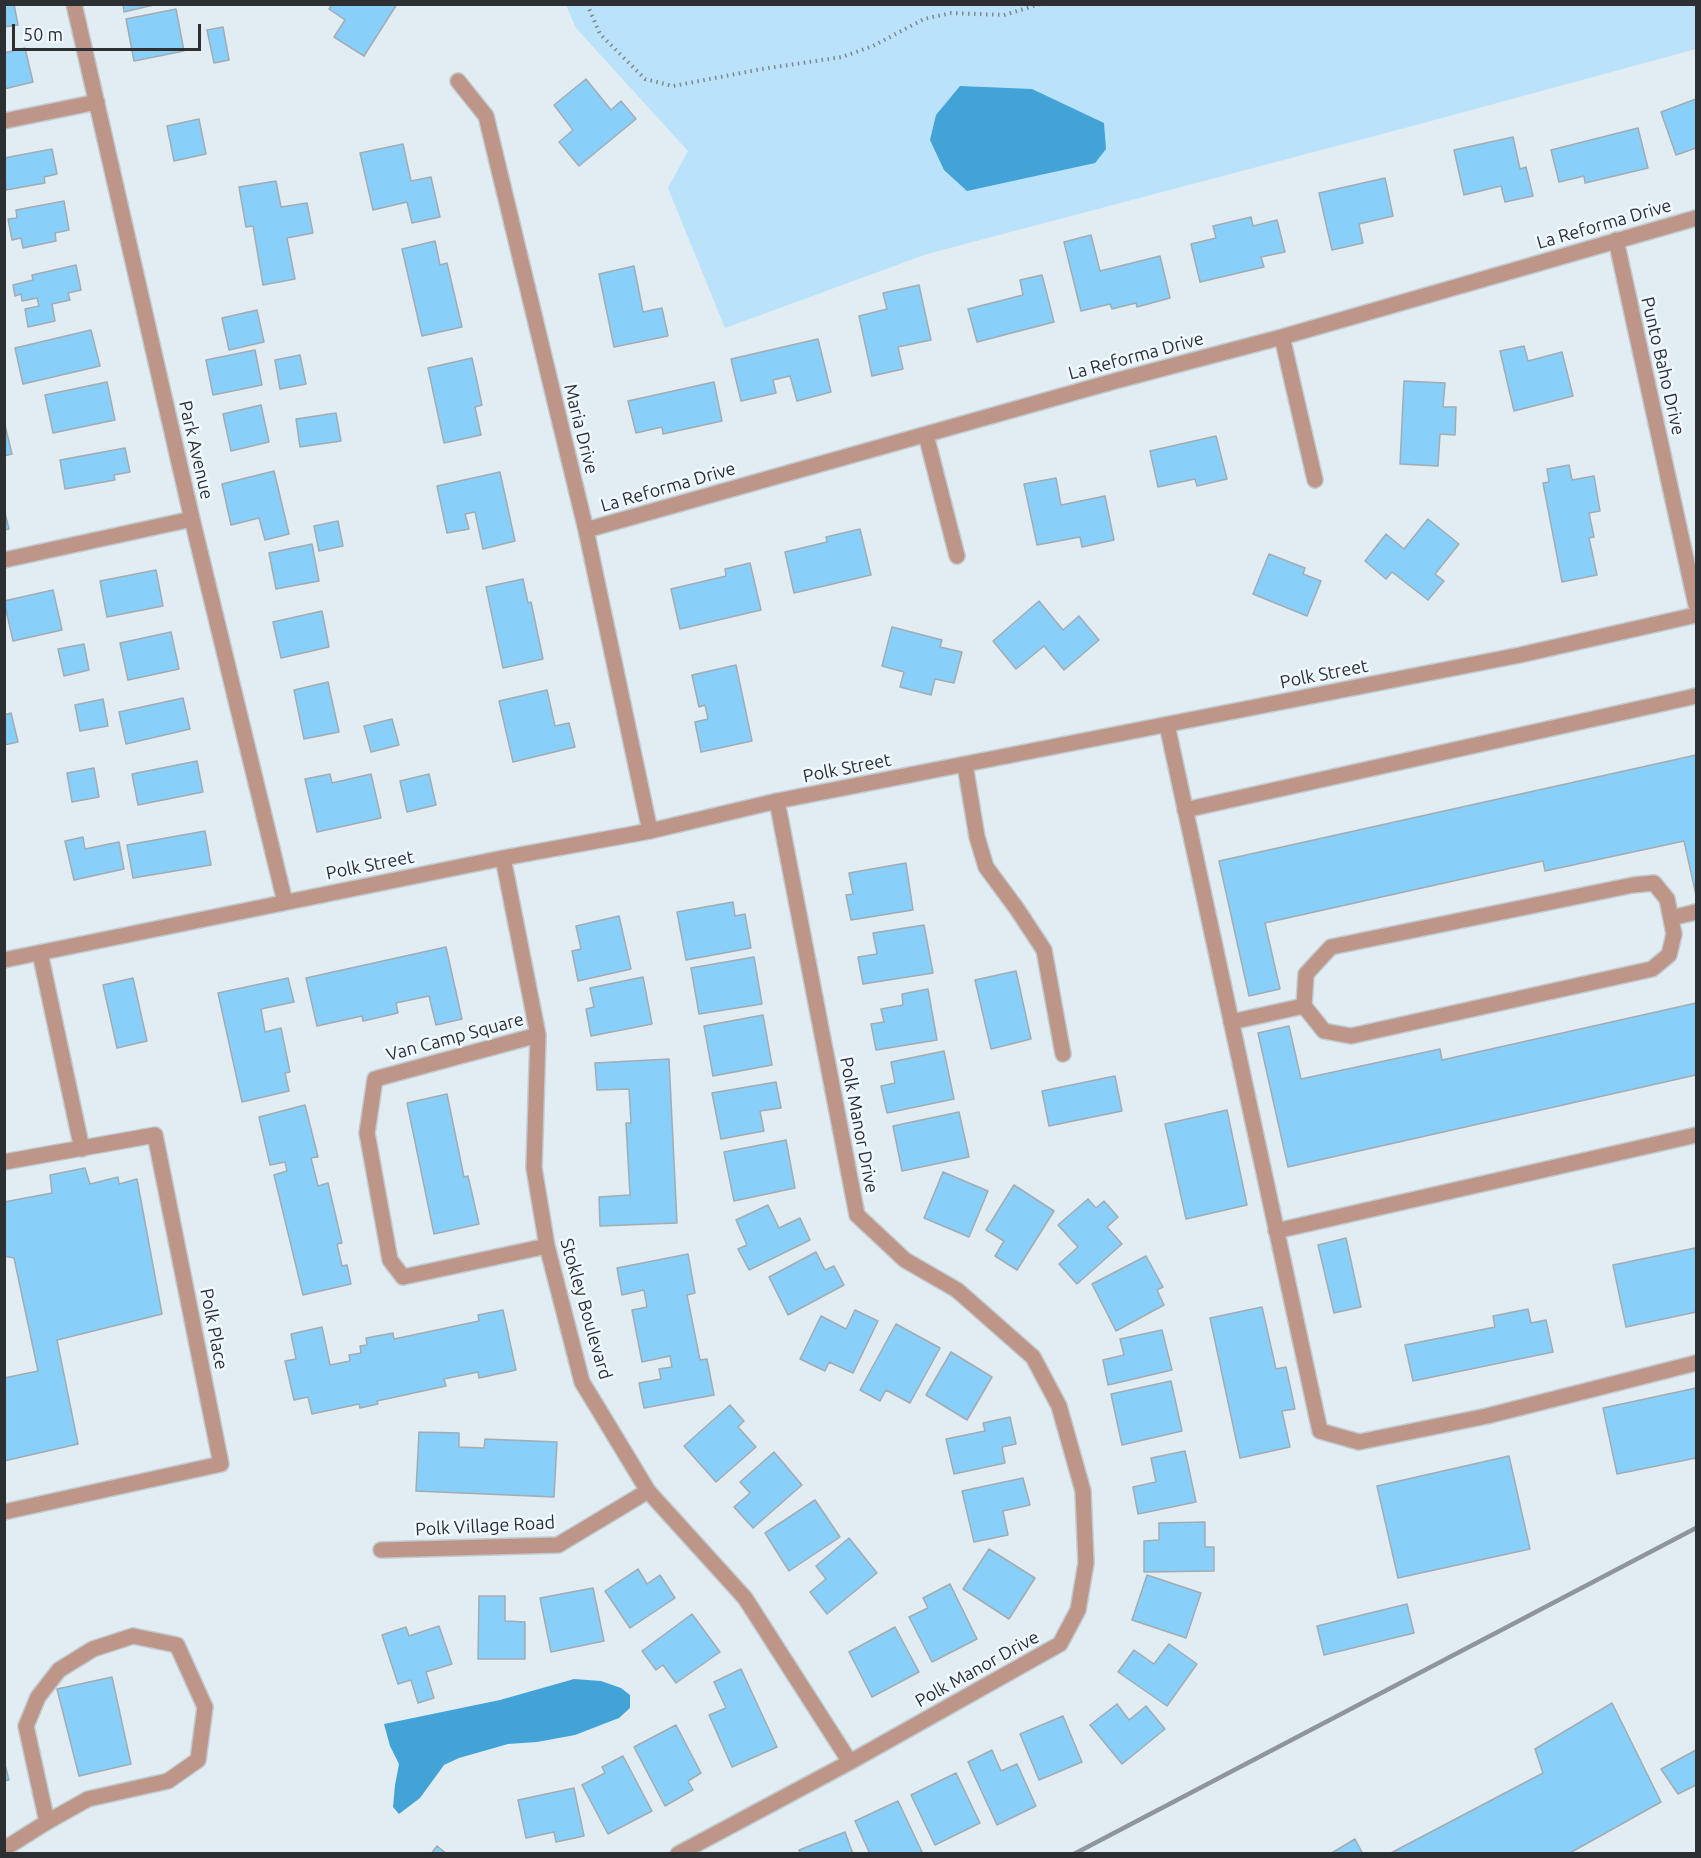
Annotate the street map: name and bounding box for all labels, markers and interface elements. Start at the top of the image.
scale bar [15,12,204,50]
text: 50 m [23,24,63,44]
street label: La Reforma Drive [1534,194,1674,254]
street label: Punto Baho Drive [1637,295,1689,437]
street label: La Reforma Drive [1066,328,1206,384]
street label: Maria Drive [559,382,603,476]
street label: Park Avenue [174,399,218,501]
street label: La Reforma Drive [598,457,738,517]
street label: Polk Street [1278,655,1370,693]
street label: Polk Street [801,749,893,787]
street label: Polk Street [324,846,416,884]
street label: Van Camp Square [384,1008,526,1066]
street label: Polk Manor Drive [835,1055,883,1195]
street label: Stokley Boulevard [556,1236,616,1382]
street label: Polk Place [196,1287,232,1371]
street label: Polk Village Road [415,1512,555,1540]
street label: Polk Manor Drive [911,1626,1043,1712]

